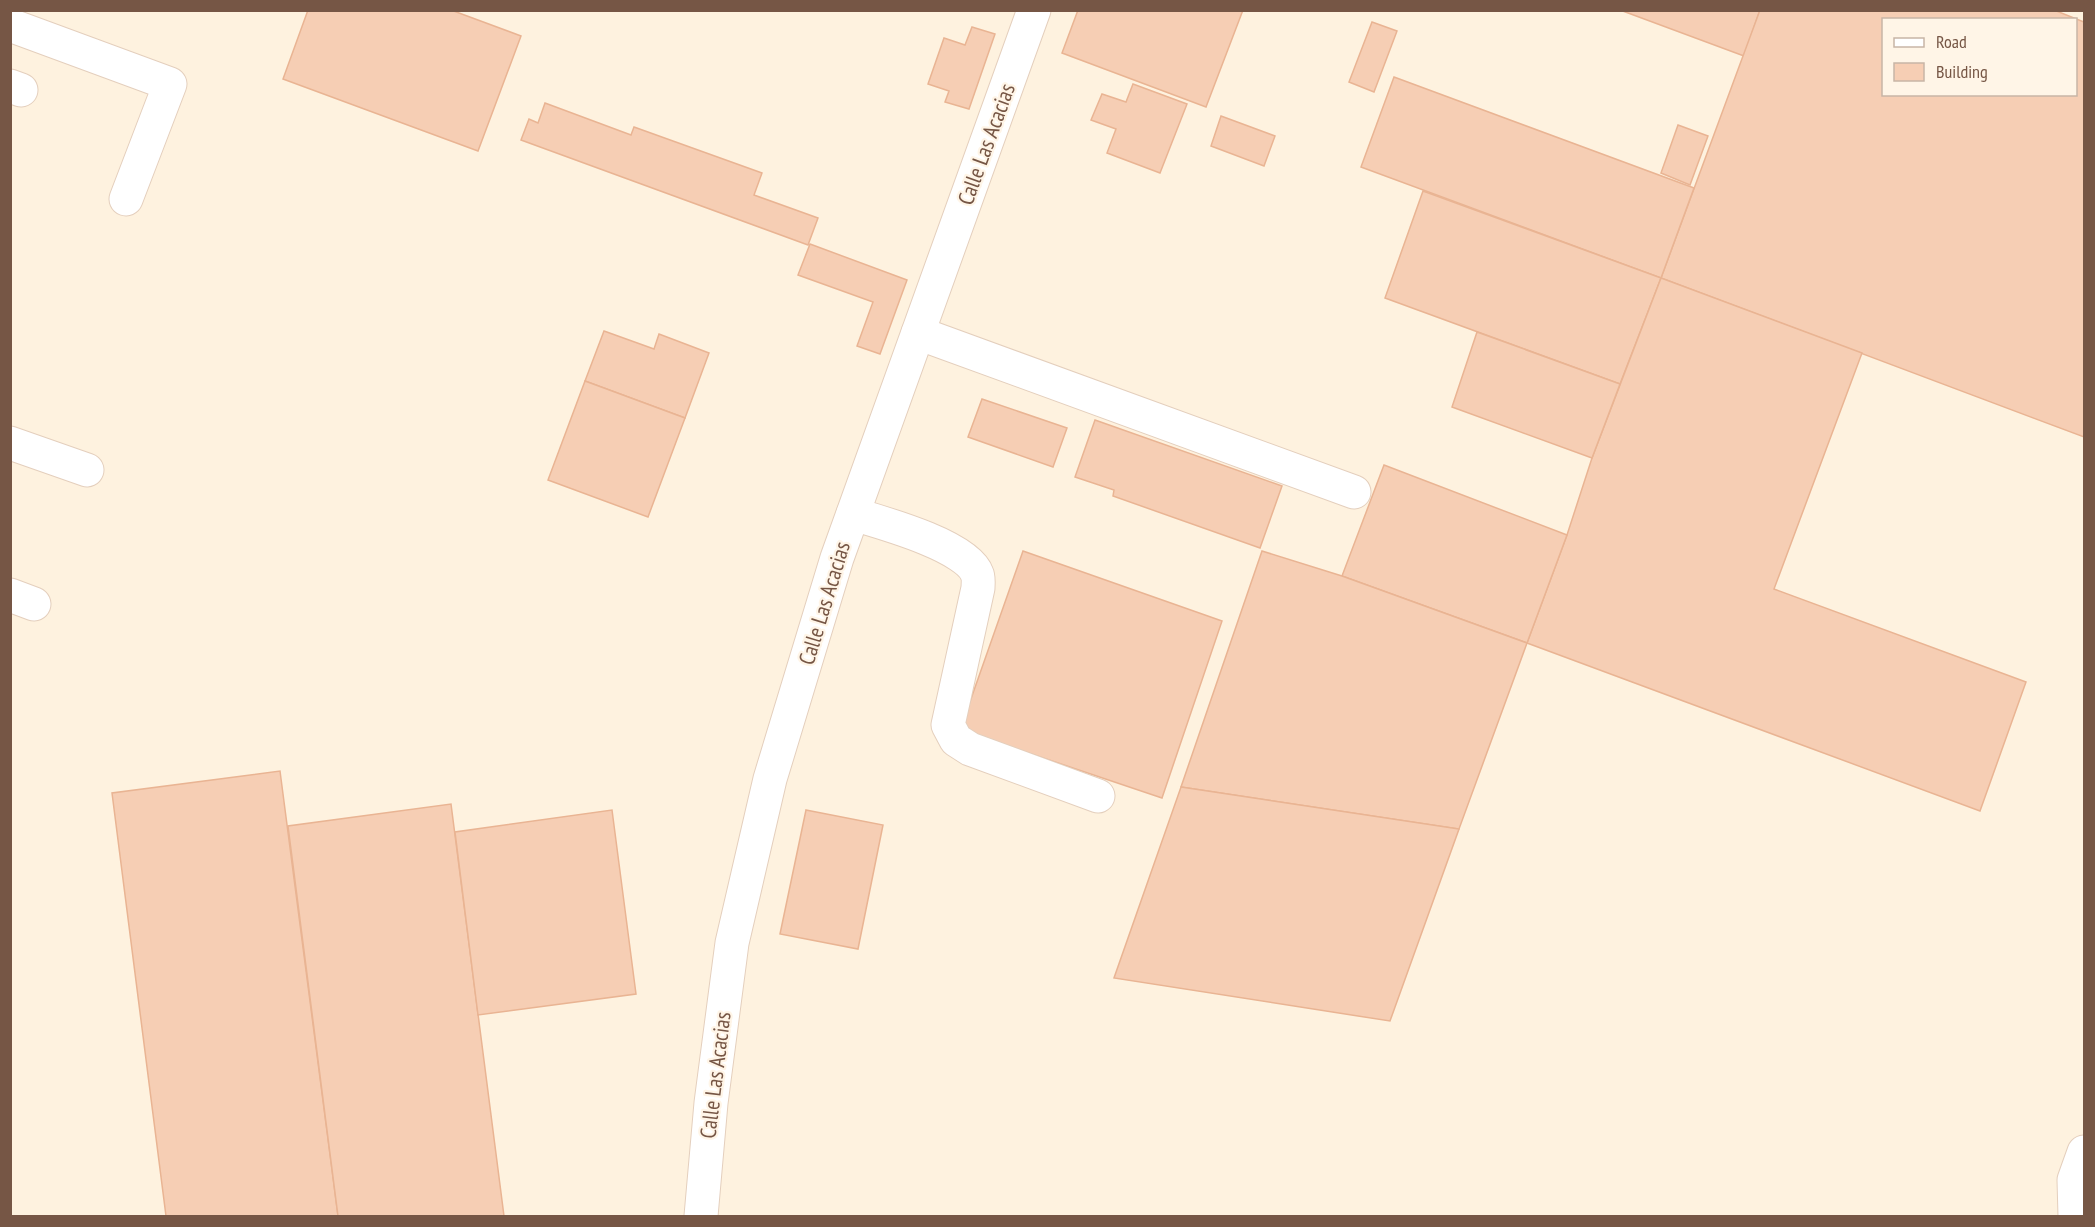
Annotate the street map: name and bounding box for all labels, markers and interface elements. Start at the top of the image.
legend [1882,18,2077,96]
text: Road [1936,30,1967,53]
text: Building [1936,60,1988,83]
street label: Calle Las Acacias [951,79,1021,209]
street label: Calle Las Acacias [792,538,856,668]
street label: Calle Las Acacias [693,1010,737,1140]

